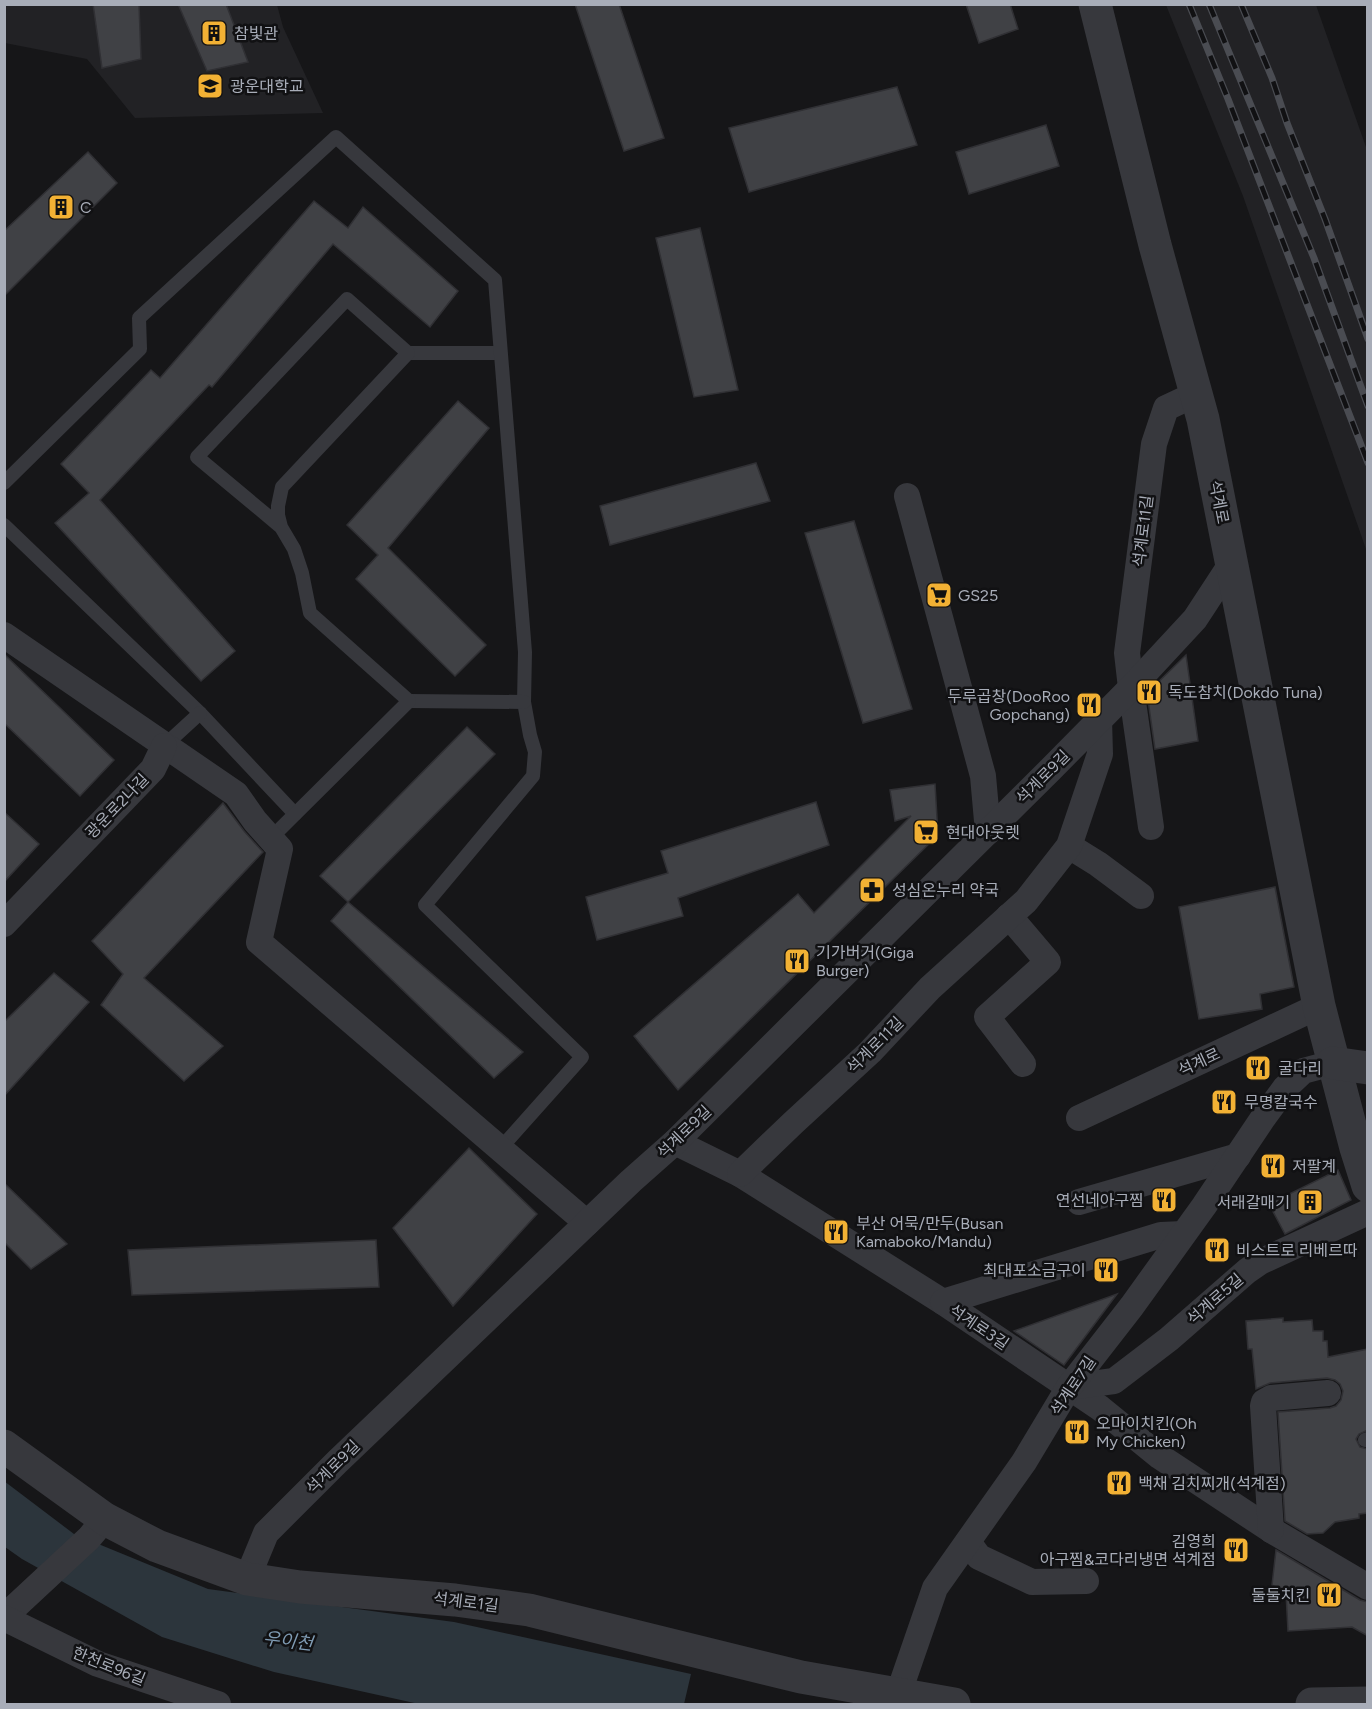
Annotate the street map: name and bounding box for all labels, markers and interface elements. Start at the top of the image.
building icon: 참빛관 [199,18,229,48]
place label: 참빛관 [234,24,278,43]
school or university icon: 광운대학교 [195,71,225,101]
place label: 광운대학교 [230,77,304,96]
building icon: C [46,192,76,222]
place label: C [80,198,92,217]
street label: 석계로 [1205,479,1233,526]
street label: 석계로11길 [1129,494,1157,568]
supermarket icon: GS25 [924,580,954,610]
place label: GS25 [958,586,998,605]
restaurant icon: 독도참치(Dokdo Tuna) [1134,677,1164,707]
place label: 독도참치(Dokdo Tuna) [1168,683,1323,702]
place label: 두루곱창(DooRoo Gopchang) [947,687,1070,724]
restaurant icon: 두루곱창(DooRoo Gopchang) [1074,690,1104,720]
street label: 석계로9길 [1012,746,1074,808]
street label: 광운로2나길 [81,770,153,842]
supermarket icon: 현대아웃렛 [911,817,941,847]
place label: 현대아웃렛 [946,823,1020,842]
pharmacy icon: 성심온누리 약국 [857,875,887,905]
place label: 성심온누리 약국 [892,881,999,900]
place label: 기가버거(Giga Burger) [816,943,914,980]
restaurant icon: 기가버거(Giga Burger) [782,946,812,976]
street label: 석계로11길 [843,1013,907,1077]
street label: 석계로 [1175,1044,1223,1080]
restaurant icon: 굴다리 [1243,1053,1273,1083]
place label: 굴다리 [1278,1059,1322,1078]
restaurant icon: 무명칼국수 [1209,1087,1239,1117]
place label: 무명칼국수 [1244,1093,1318,1112]
street label: 석계로9길 [653,1102,715,1162]
restaurant icon: 저팔계 [1258,1151,1288,1181]
place label: 저팔계 [1292,1157,1336,1176]
restaurant icon: 연선네아구찜 [1149,1185,1179,1215]
building icon: 서래갈매기 [1295,1187,1325,1217]
place label: 연선네아구찜 [1056,1191,1144,1210]
place label: 서래갈매기 [1216,1193,1290,1212]
place label: 부산 어묵/만두(Busan Kamaboko/Mandu) [856,1214,1003,1251]
restaurant icon: 부산 어묵/만두(Busan Kamaboko/Mandu) [821,1217,851,1247]
restaurant icon: 비스트로 리베르따 [1202,1235,1232,1265]
place label: 비스트로 리베르따 [1236,1241,1358,1260]
restaurant icon: 최대포소금구이 [1091,1255,1121,1285]
place label: 최대포소금구이 [983,1261,1086,1280]
street label: 석계로5길 [1183,1269,1247,1329]
street label: 석계로3길 [946,1300,1012,1354]
street label: 석계로7길 [1046,1353,1100,1419]
place label: 오마이치킨(Oh My Chicken) [1096,1414,1197,1451]
restaurant icon: 오마이치킨(Oh My Chicken) [1062,1417,1092,1447]
street label: 석계로9길 [302,1436,364,1498]
restaurant icon: 백채 김치찌개(석계점) [1104,1468,1134,1498]
place label: 백채 김치찌개(석계점) [1138,1474,1286,1493]
place label: 김영희 아구찜&코다리냉면 석계점 [1040,1532,1216,1569]
restaurant icon: 김영희 아구찜&코다리냉면 석계점 [1221,1535,1251,1565]
restaurant icon: 둘둘치킨 [1314,1580,1344,1610]
place label: 둘둘치킨 [1251,1586,1310,1605]
street label: 석계로1길 [432,1589,500,1615]
water label: 우이천 [262,1627,316,1655]
street label: 한천로96길 [70,1643,148,1689]

